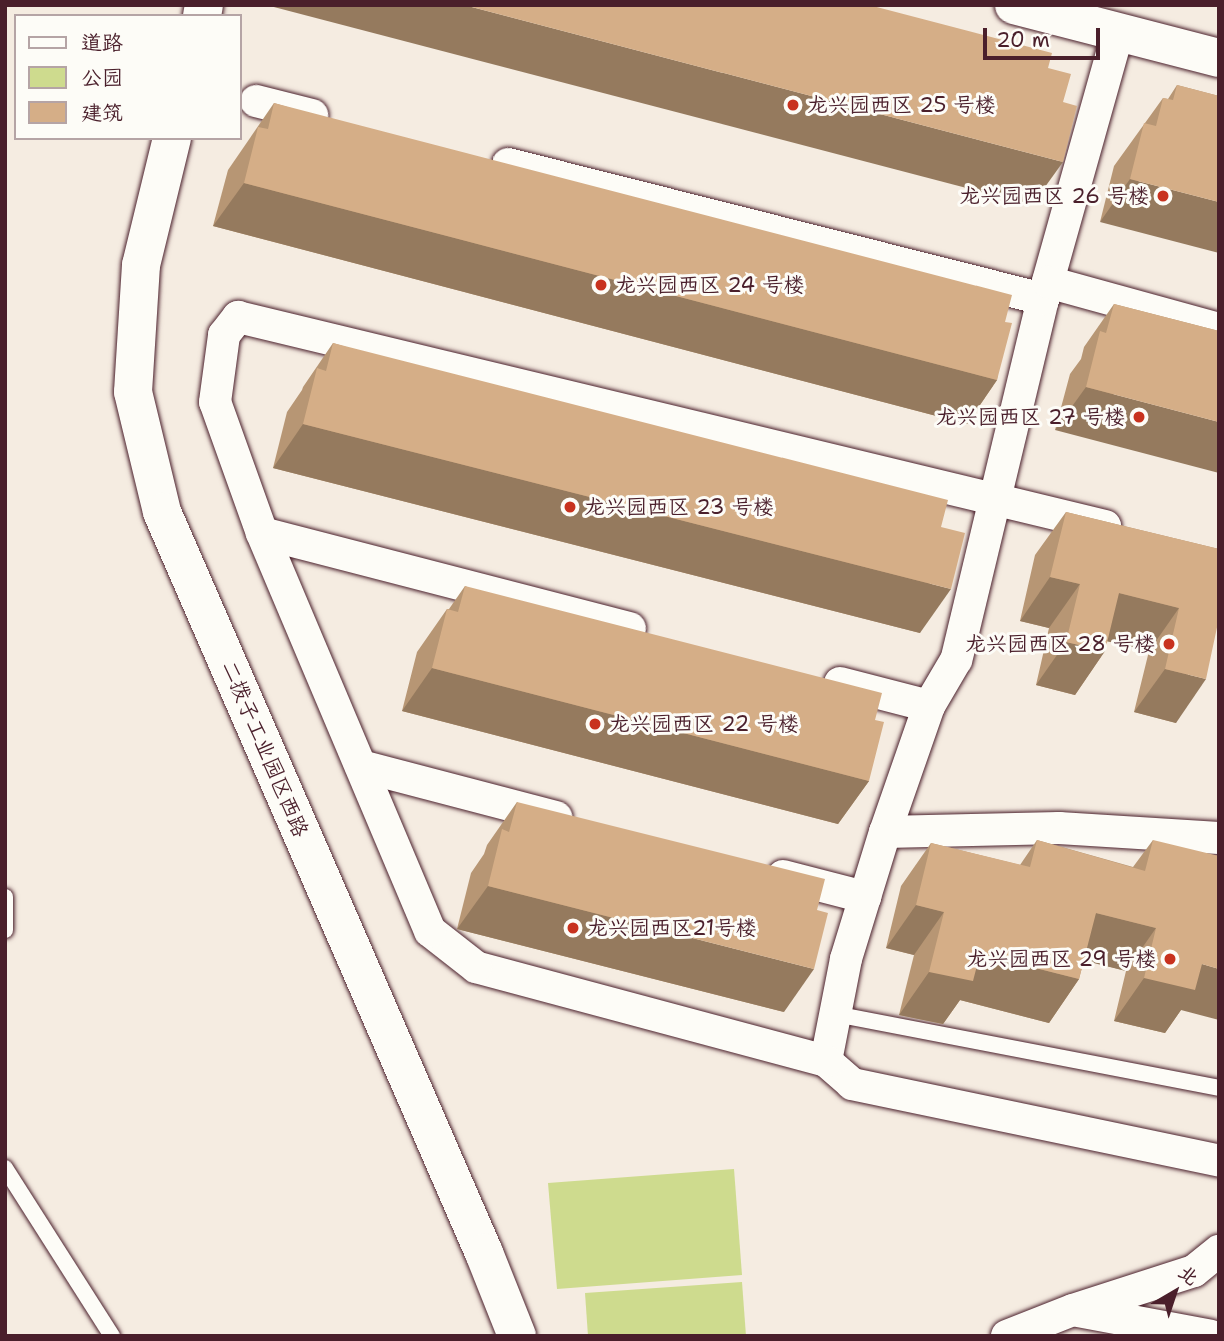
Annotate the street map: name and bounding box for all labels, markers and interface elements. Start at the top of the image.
legend [14,14,242,140]
scale bar [986,14,1103,58]
text: 20 m [996,26,1050,54]
text: 道路 [81,29,123,57]
text: 公园 [81,64,123,92]
place label: 龙兴园西区 25 号楼 [807,92,995,118]
marker: 龙兴园西区 25 号楼 [785,97,801,113]
text: 建筑 [81,99,123,127]
place label: 龙兴园西区 26 号楼 [959,183,1149,209]
marker: 龙兴园西区 26 号楼 [1155,188,1171,204]
place label: 龙兴园西区 24 号楼 [615,272,804,298]
marker: 龙兴园西区 24 号楼 [593,277,609,293]
place label: 龙兴园西区 27 号楼 [936,404,1125,430]
marker: 龙兴园西区 27 号楼 [1131,409,1147,425]
place label: 龙兴园西区 23 号楼 [584,494,774,520]
marker: 龙兴园西区 23 号楼 [562,499,578,515]
place label: 龙兴园西区 28 号楼 [965,631,1155,657]
marker: 龙兴园西区 28 号楼 [1161,636,1177,652]
street label: 二拨子工业园区西路 [216,657,314,841]
place label: 龙兴园西区 22 号楼 [609,711,799,737]
marker: 龙兴园西区 22 号楼 [587,716,603,732]
place label: 龙兴园西区21号楼 [587,915,756,941]
marker: 龙兴园西区21号楼 [565,920,581,936]
place label: 龙兴园西区 29 号楼 [966,946,1156,972]
marker: 龙兴园西区 29 号楼 [1162,951,1178,967]
north arrow [1140,1257,1210,1327]
text: 北 [1173,1260,1204,1291]

